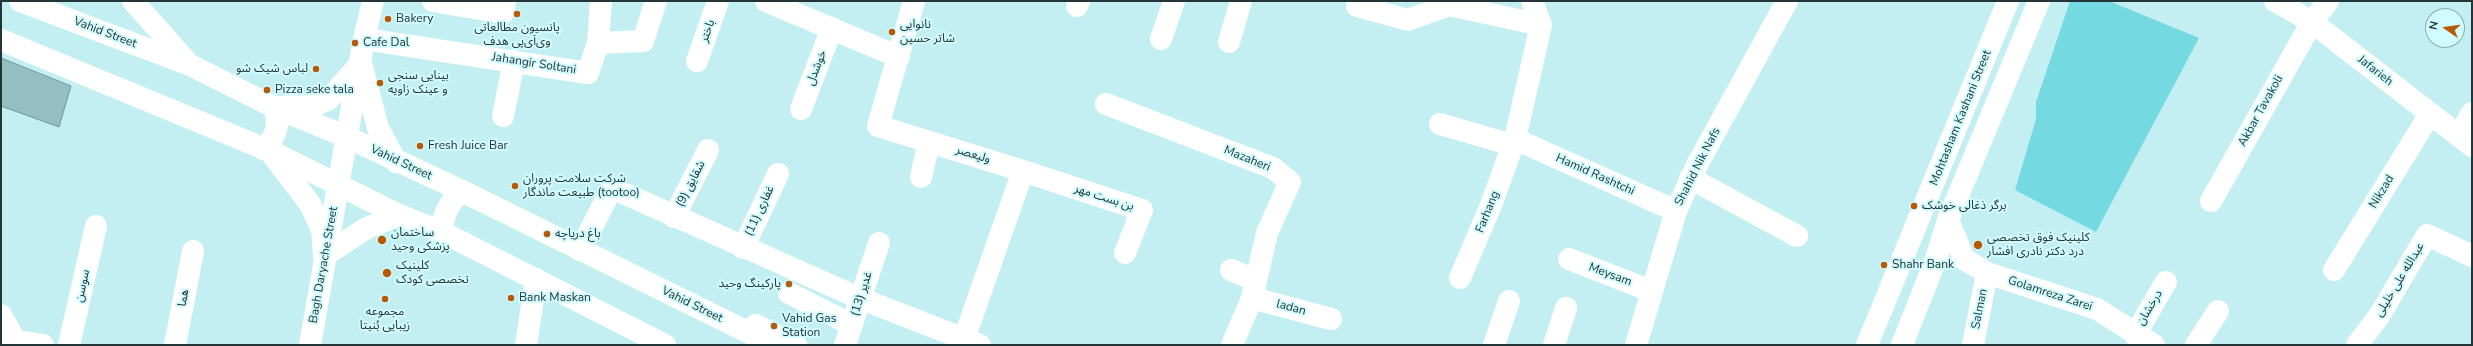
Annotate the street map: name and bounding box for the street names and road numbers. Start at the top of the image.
street label: Vahid Street [71,14,139,52]
street label: باختر [697,18,719,44]
street label: خوشدل [804,48,830,88]
street label: Mohtasham Kashani Street [1927,48,1995,188]
street label: Jahangir Soltani [491,50,577,78]
street label: Jafarieh [2354,53,2396,89]
street label: Akbar Tavakoli [2235,73,2287,149]
street label: Shahid Nik Nafs [1672,125,1724,209]
street label: Vahid Street [368,142,434,184]
street label: ولیعصر [954,143,992,167]
street label: Mazaheri [1222,143,1272,175]
street label: Hamid Rashtchi [1553,151,1637,199]
street label: شقایق (9) [673,158,709,210]
street label: Nikzad [2366,173,2398,211]
street label: بن بست مهر [1072,182,1136,214]
street label: غفاری (11) [742,183,778,239]
street label: Farhang [1473,189,1503,235]
street label: Bagh Daryache Street [307,205,341,325]
street label: عبدالله علی خلیلی [2372,240,2428,320]
street label: Meysam [1586,260,1634,290]
street label: سوسن [73,268,93,304]
street label: غدیر (13) [848,270,876,318]
street label: Golamreza Zarei [2006,274,2094,314]
street label: Vahid Street [659,284,725,326]
street label: هما [175,288,193,308]
street label: Salman [1969,288,1991,330]
street label: درخشان [2134,288,2166,328]
street label: ladan [1275,297,1307,319]

